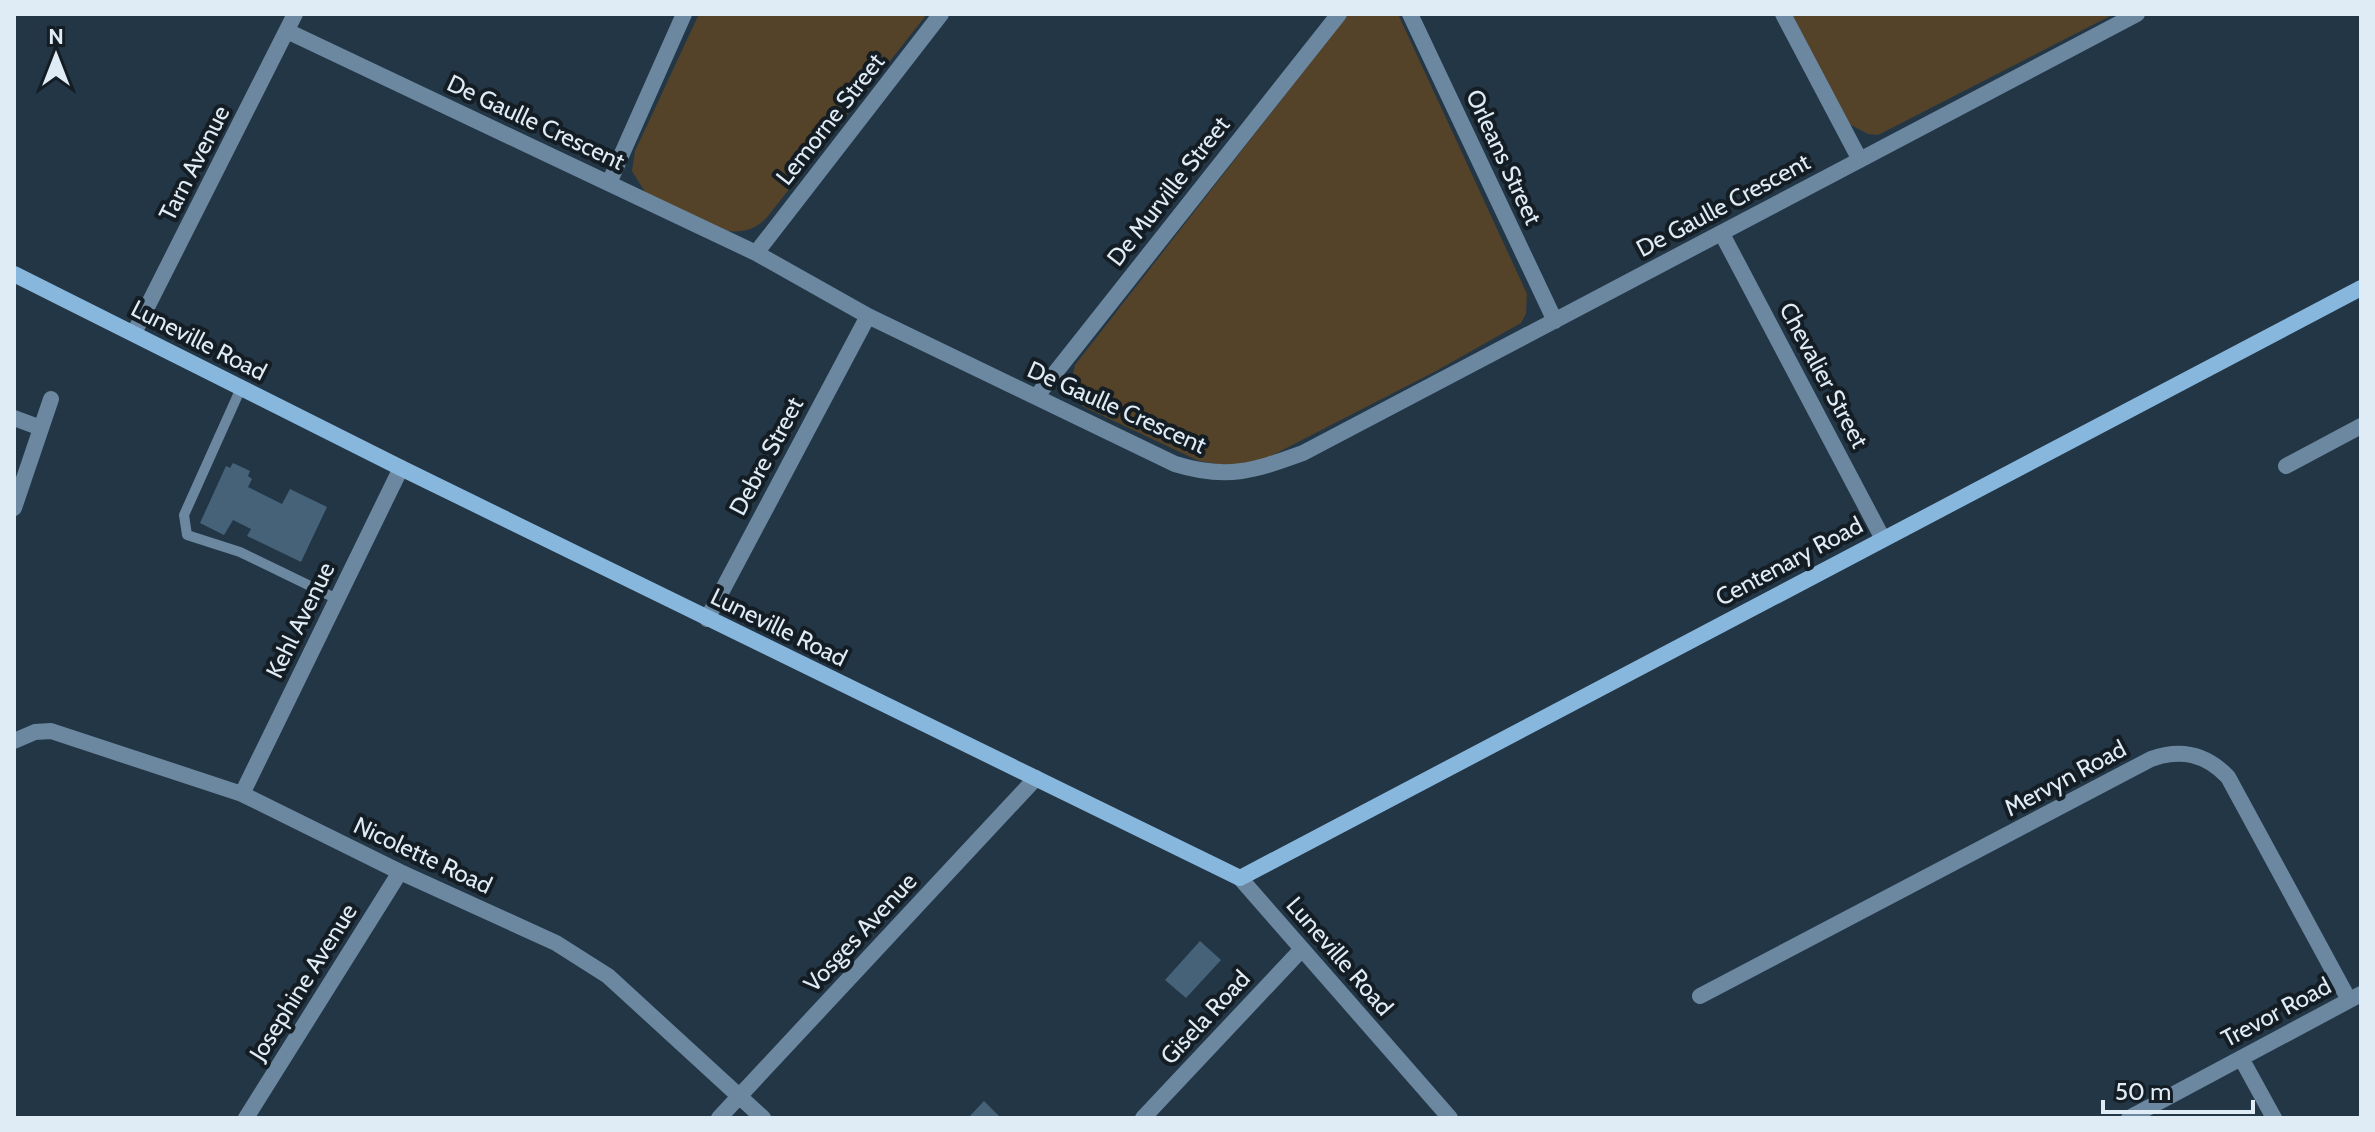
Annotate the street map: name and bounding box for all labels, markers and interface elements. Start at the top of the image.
north arrow [16,16,96,96]
text: N [48,23,64,50]
street label: Lemorne Street [770,48,890,190]
street label: De Gaulle Crescent [443,68,629,176]
street label: Orleans Street [1460,85,1548,229]
street label: Tarn Avenue [153,101,235,225]
street label: De Murville Street [1101,110,1235,272]
street label: De Gaulle Crescent [1631,147,1815,263]
street label: Luneville Road [127,294,271,386]
street label: Chevalier Street [1773,297,1875,453]
street label: De Gaulle Crescent [1023,355,1211,459]
street label: Debre Street [723,392,809,520]
street label: Centenary Road [1711,510,1867,612]
street label: Kehl Avenue [260,557,340,683]
street label: Luneville Road [706,582,852,672]
street label: Mervyn Road [1999,734,2131,822]
street label: Nicolette Road [349,810,497,900]
street label: Vosges Avenue [798,867,922,997]
street label: Luneville Road [1281,891,1399,1021]
street label: Josephine Avenue [243,898,363,1067]
street label: Gisela Road [1154,964,1256,1070]
street label: Trevor Road [2216,971,2336,1053]
scale bar [2103,1064,2253,1114]
text: 50 m [2115,1077,2171,1106]

